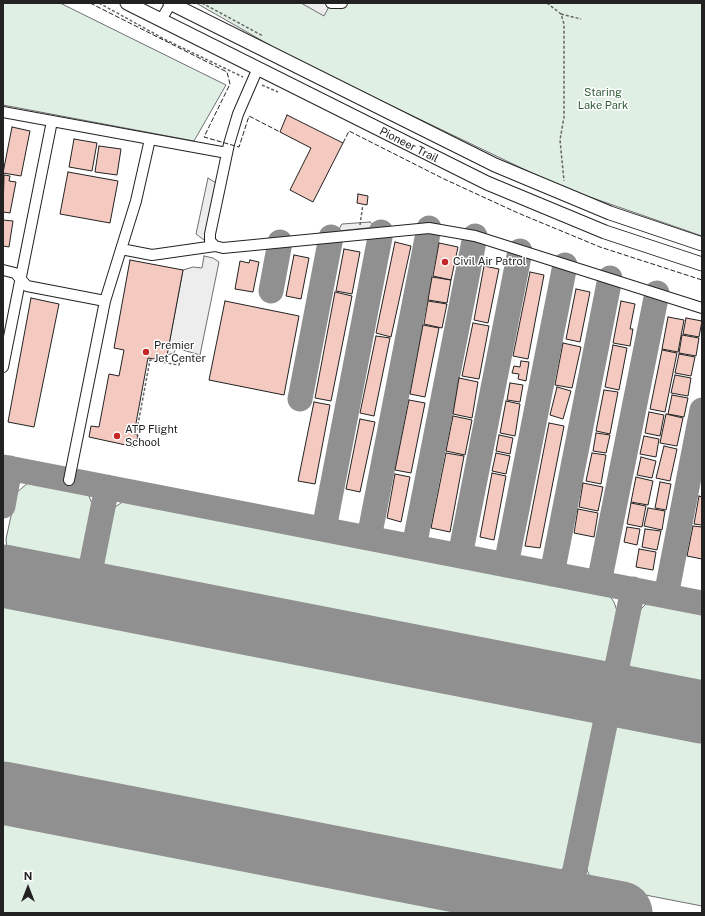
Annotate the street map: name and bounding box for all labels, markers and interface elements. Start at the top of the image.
park label: Staring Lake Park [578,86,628,112]
street label: Pioneer Trail [377,125,441,165]
place label: Civil Air Patrol [453,255,526,269]
marker: Civil Air Patrol [440,257,450,267]
place label: Premier Jet Center [154,339,206,365]
marker: Premier Jet Center [141,347,151,357]
place label: ATP Flight School [125,423,178,449]
marker: ATP Flight School [112,431,122,441]
north arrow [8,868,48,908]
text: N [24,870,32,882]

